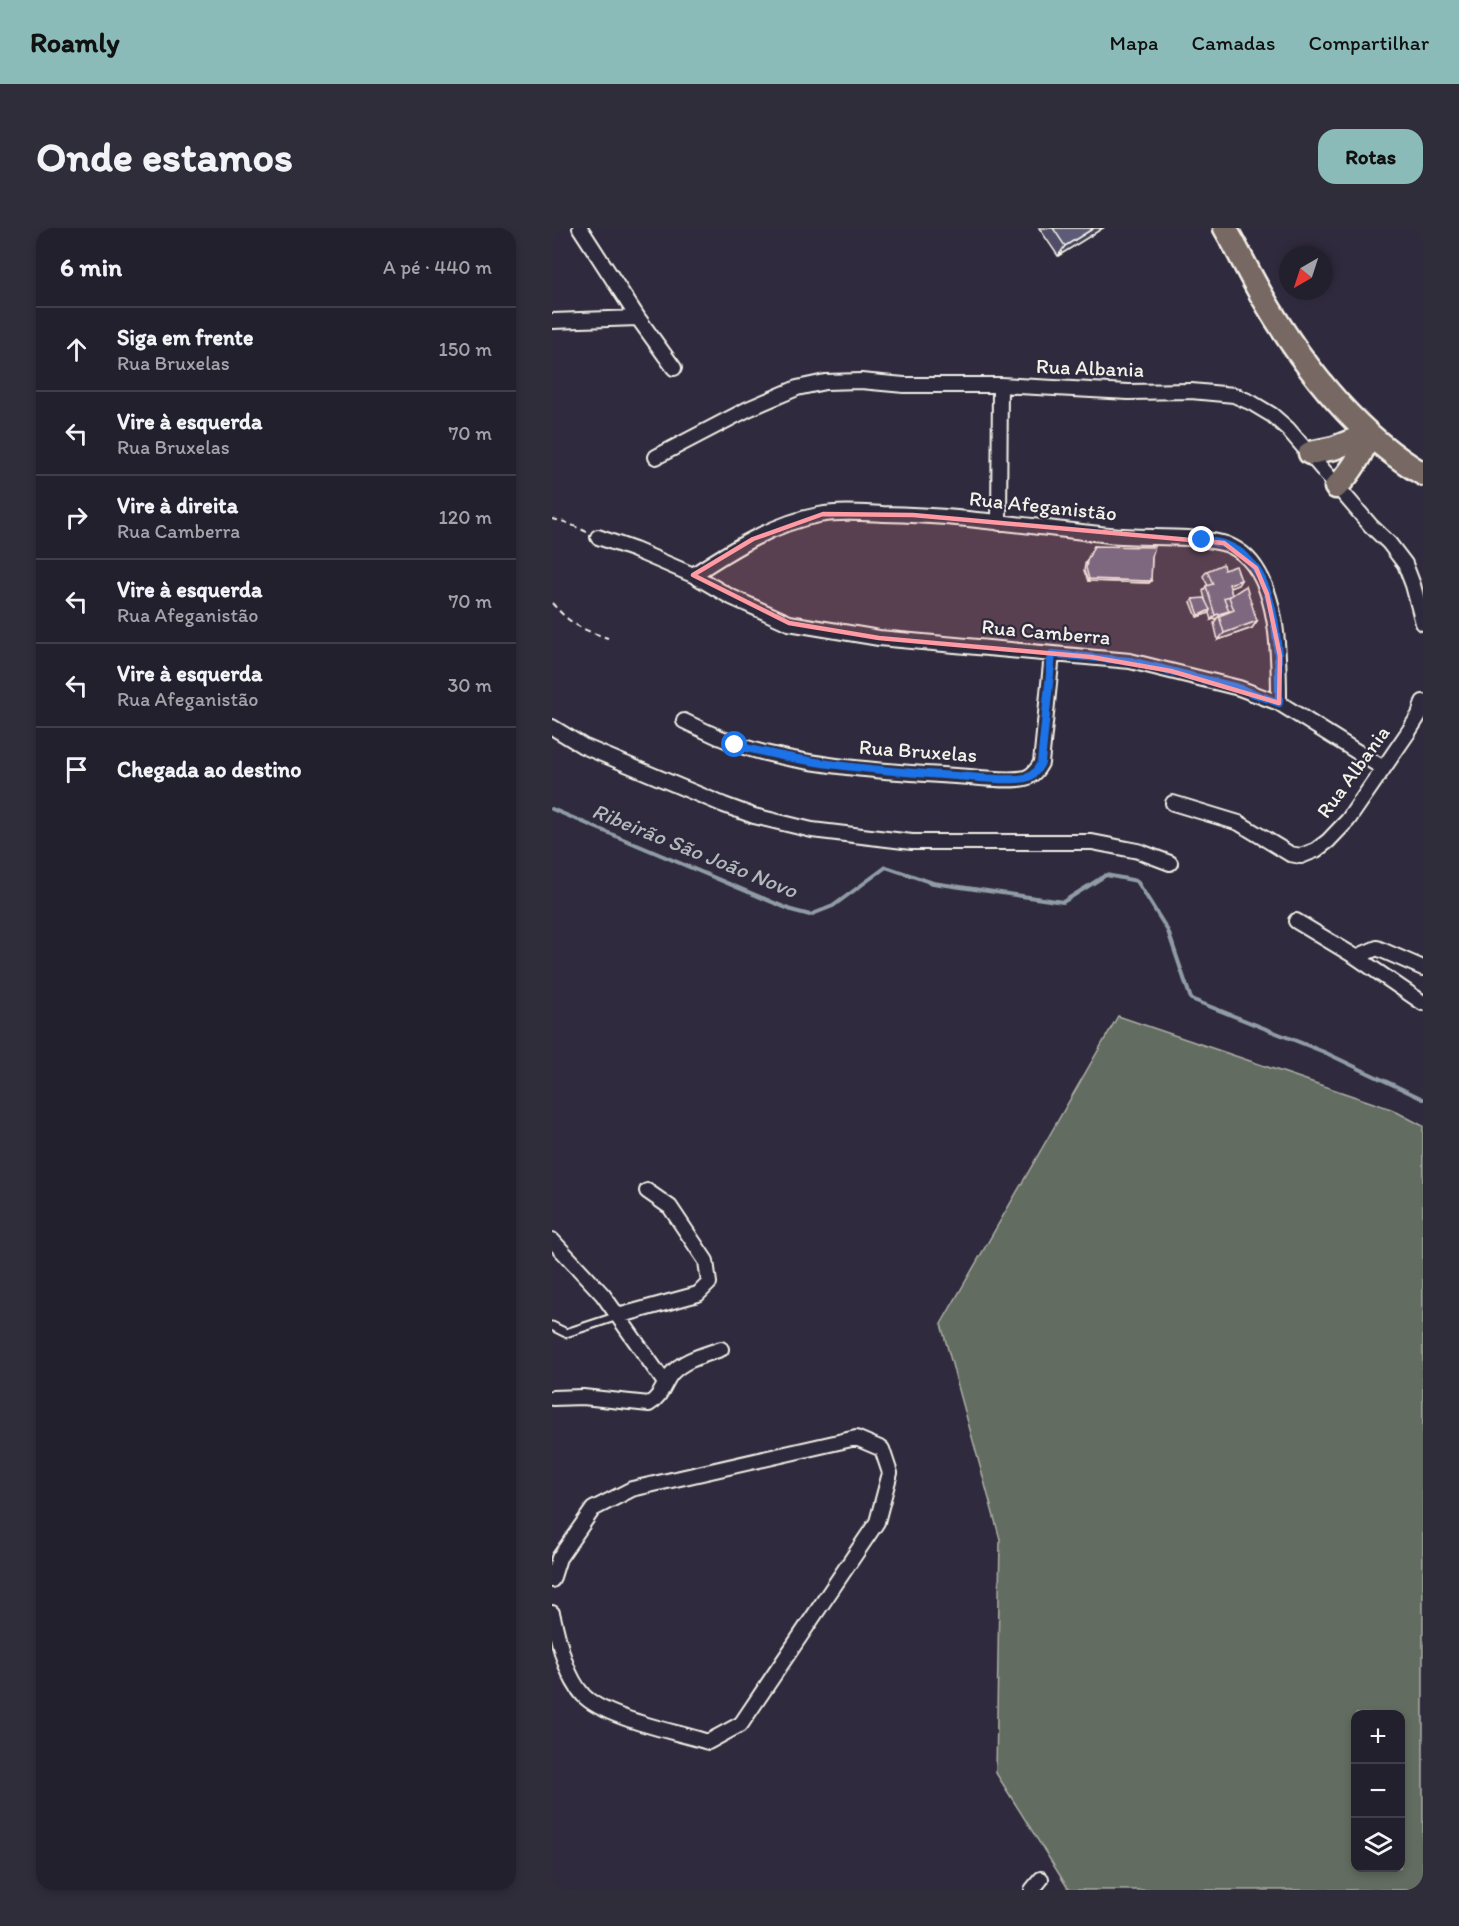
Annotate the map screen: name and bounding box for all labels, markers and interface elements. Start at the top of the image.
text: Roamly [30,25,120,59]
text: Mapa [1110,30,1158,55]
text: Camadas [1191,30,1275,55]
text: Compartilhar [1308,30,1429,55]
button: Rotas [1318,129,1423,184]
text: Onde estamos [36,131,293,182]
north arrow [1279,246,1333,300]
text: 6 min [60,251,122,283]
text: A pé · 440 m [383,255,492,279]
text: Siga em frente [117,324,253,351]
icon: ahead [60,333,93,366]
text: 150 m [439,337,492,361]
text: Rua Bruxelas [117,351,230,375]
street label: Rua Albania [1036,353,1145,382]
text: Vire à esquerda [117,408,262,435]
icon: left [60,417,93,450]
text: 70 m [448,421,492,445]
text: Rua Bruxelas [117,435,230,459]
street label: Rua Afeganistão [968,485,1118,526]
text: Vire à direita [117,492,238,519]
icon: right [60,501,93,534]
text: 120 m [439,505,492,529]
text: Rua Camberra [117,519,240,543]
route end [1188,526,1214,552]
text: Vire à esquerda [117,576,262,603]
icon: left [60,585,93,618]
text: 70 m [448,589,492,613]
text: Rua Afeganistão [117,603,259,627]
street label: Rua Camberra [981,613,1112,650]
text: Vire à esquerda [117,660,262,687]
icon: left [60,669,93,702]
text: 30 m [447,673,492,697]
text: Rua Afeganistão [117,687,259,711]
street label: Rua Albania [1311,721,1394,823]
route start [721,731,747,757]
street label: Rua Bruxelas [858,734,978,767]
icon: arrive [60,753,93,786]
text: Chegada ao destino [117,756,301,783]
water label: Ribeirão São João Novo [588,797,802,904]
map controls [1351,1710,1405,1872]
button: + [1351,1710,1405,1764]
button: − [1351,1764,1405,1818]
button: layers [1351,1818,1405,1872]

